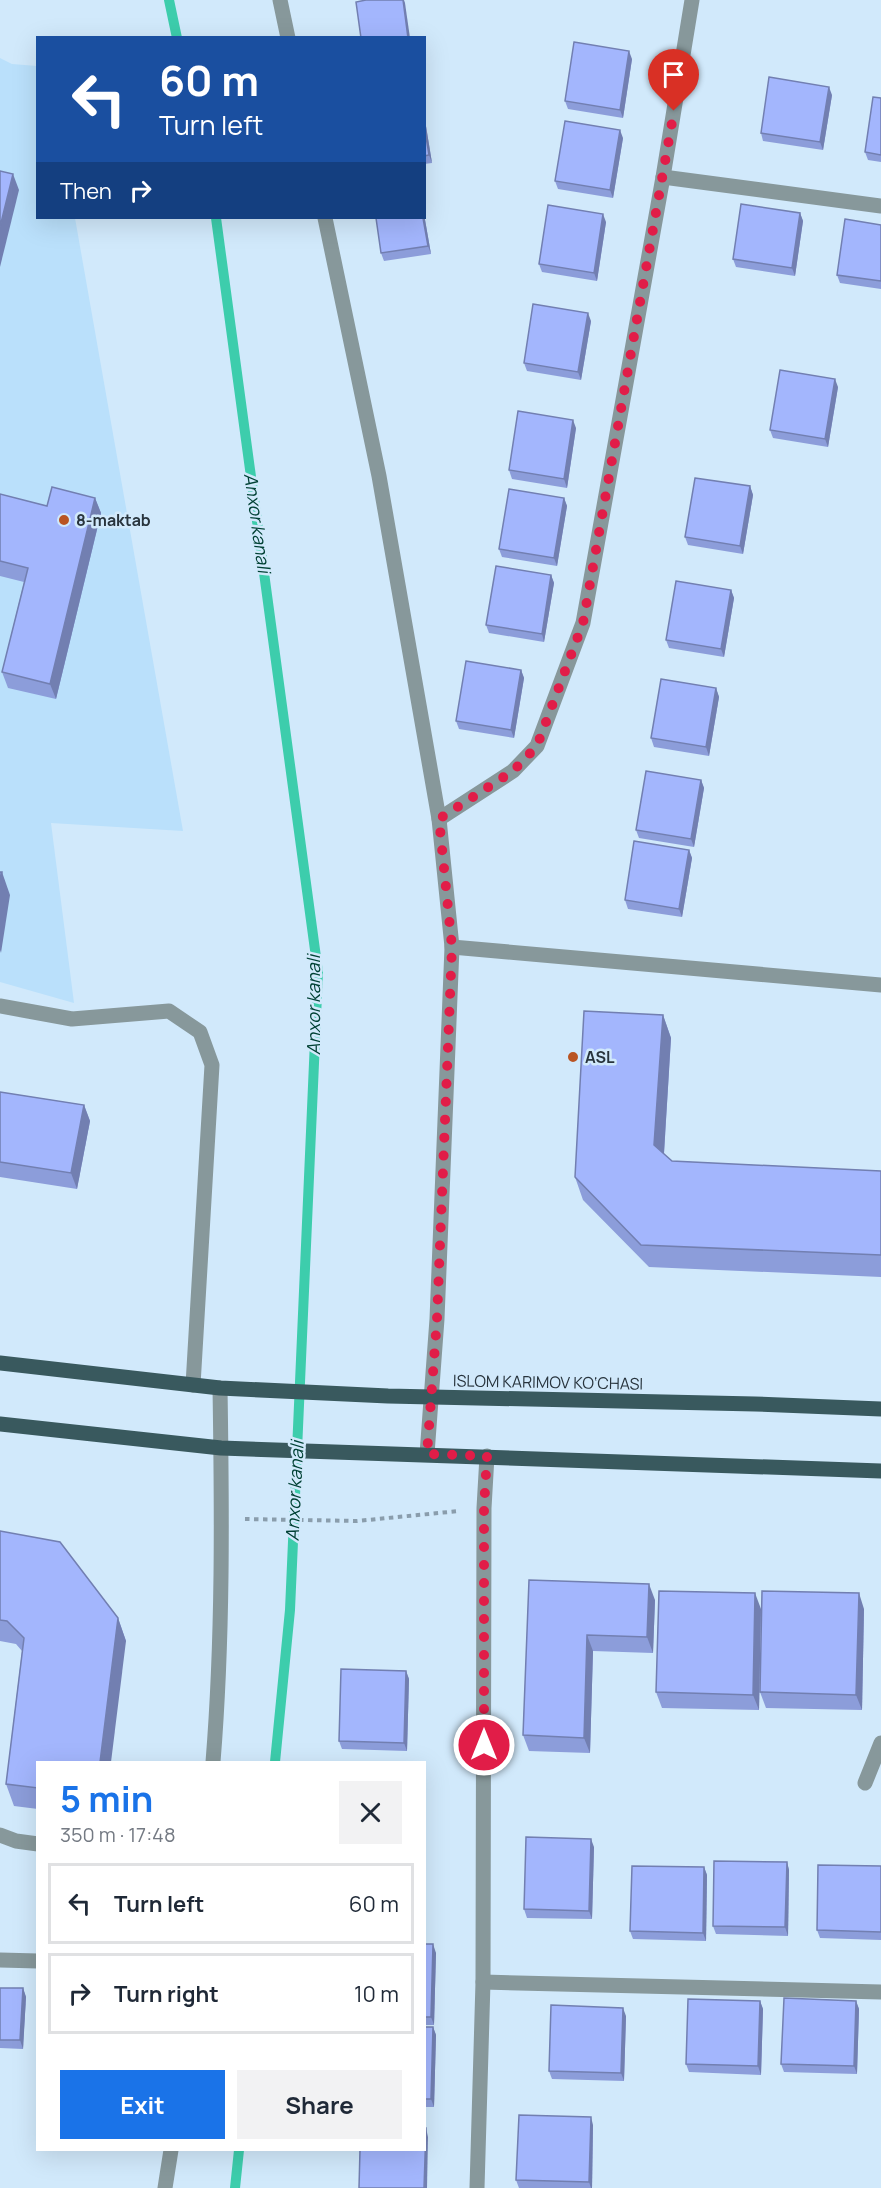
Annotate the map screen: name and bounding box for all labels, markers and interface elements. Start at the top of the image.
pin [648,49,699,111]
text: 60 m [159,51,259,109]
icon: arrive [657,58,690,91]
icon: left [60,60,138,138]
text: Turn left [159,106,263,143]
icon: right [124,174,157,207]
text: Then [60,176,112,206]
water label: Anxor kanali [239,472,277,577]
place label: 8-maktab [76,509,151,531]
marker: 8-maktab [57,513,71,527]
water label: Anxor kanali [301,952,325,1055]
place label: ASL [585,1046,615,1068]
marker: ASL [566,1050,580,1064]
street label: ISLOM KARIMOV KO‘CHASI [453,1369,643,1395]
water label: Anxor kanali [279,1438,309,1541]
position arrow [452,1713,516,1777]
text: 5 min [60,1774,153,1823]
button: close [339,1781,402,1844]
text: 350 m · 17:48 [60,1821,176,1848]
icon: left [63,1887,96,1920]
text: Turn left [114,1889,204,1919]
text: 60 m [349,1889,399,1919]
icon: right [63,1977,96,2010]
text: Turn right [114,1979,219,2009]
text: 10 m [354,1979,399,2009]
button: Exit [60,2070,225,2139]
button: Share [237,2070,402,2139]

